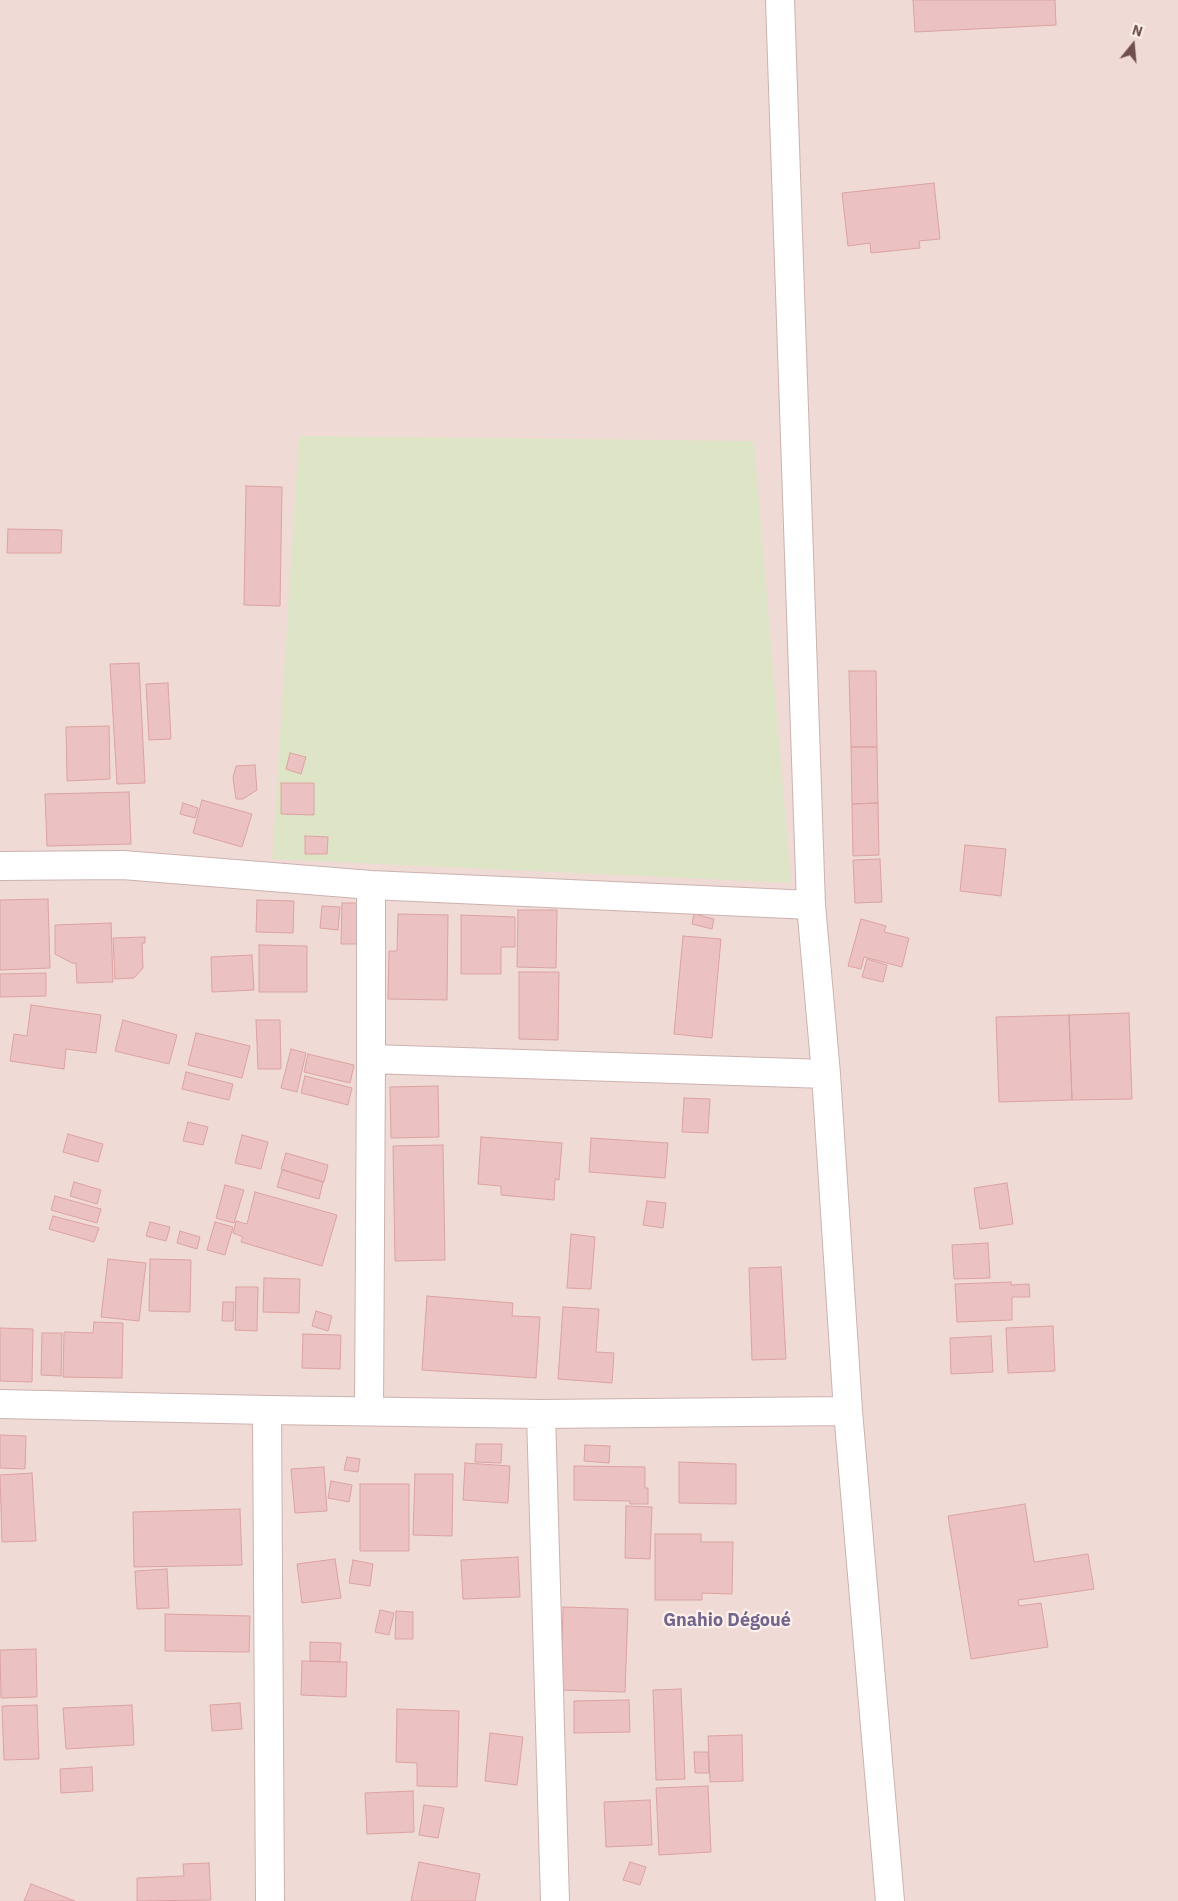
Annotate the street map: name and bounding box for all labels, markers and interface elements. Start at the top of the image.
north arrow [1108,20,1158,70]
text: N [1130,21,1145,41]
district label: Gnahio Dégoué [663,1610,791,1632]

